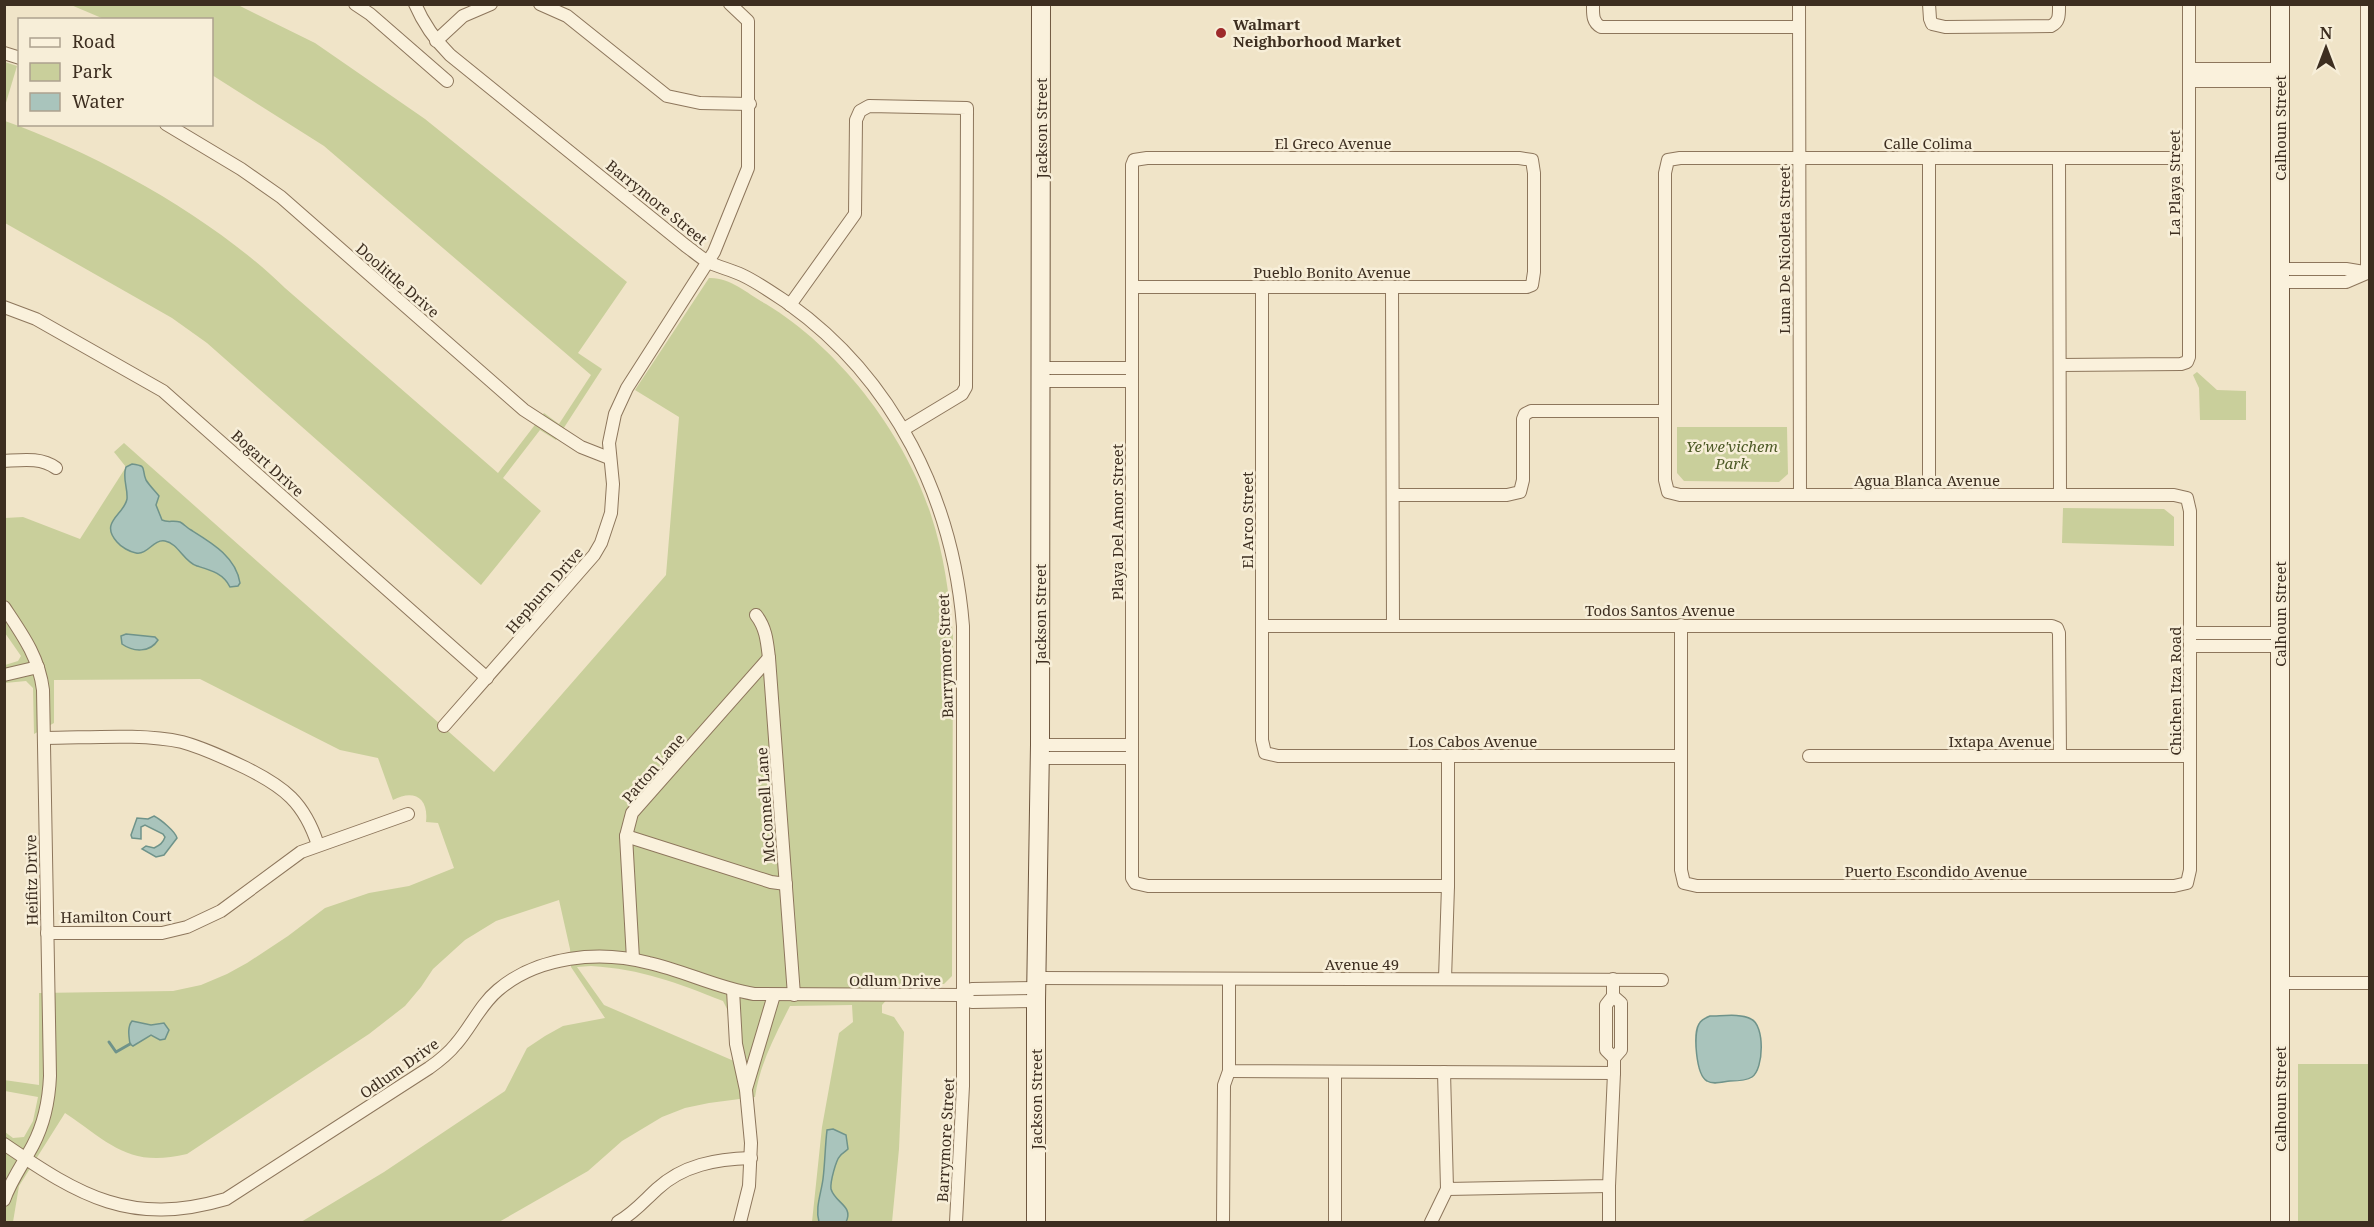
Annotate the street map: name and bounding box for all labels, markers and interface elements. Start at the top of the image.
place label: Walmart Neighborhood Market [1233,14,1401,51]
legend [18,18,213,126]
north arrow [2296,18,2356,78]
text: N [2320,22,2333,44]
marker: Walmart Neighborhood Market [1214,26,1228,40]
text: Road [72,29,115,53]
text: Park [72,59,112,83]
street label: Calhoun Street [2270,75,2290,181]
street label: Jackson Street [1031,78,1051,179]
text: Water [72,89,125,113]
street label: La Playa Street [2164,130,2184,236]
street label: El Greco Avenue [1274,133,1392,153]
street label: Calle Colima [1884,133,1972,153]
street label: Barrymore Street [602,155,712,249]
street label: Luna De Nicoleta Street [1774,166,1794,334]
street label: Doolittle Drive [352,238,444,322]
street label: Pueblo Bonito Avenue [1253,262,1411,282]
street label: Bogart Drive [228,425,308,501]
park label: Ye'we'vichem Park [1686,436,1778,473]
street label: Playa Del Amor Street [1107,444,1127,600]
street label: Agua Blanca Avenue [1854,470,2000,490]
street label: El Arco Street [1237,471,1257,569]
street label: Hepburn Drive [501,543,587,637]
street label: Calhoun Street [2270,561,2290,667]
street label: Jackson Street [1030,564,1050,665]
street label: Barrymore Street [933,593,957,719]
street label: Todos Santos Avenue [1585,600,1735,620]
street label: Chichen Itza Road [2165,627,2185,756]
street label: Patton Lane [617,729,689,807]
street label: Los Cabos Avenue [1409,731,1537,751]
street label: Ixtapa Avenue [1948,731,2052,751]
street label: McConnell Lane [751,747,779,863]
street label: Heifitz Drive [20,834,42,926]
street label: Puerto Escondido Avenue [1845,861,2027,881]
street label: Hamilton Court [60,905,172,927]
street label: Avenue 49 [1325,954,1399,974]
street label: Odlum Drive [849,970,941,990]
street label: Odlum Drive [356,1033,442,1103]
street label: Calhoun Street [2270,1046,2290,1152]
street label: Jackson Street [1026,1049,1046,1150]
street label: Barrymore Street [932,1077,958,1203]

